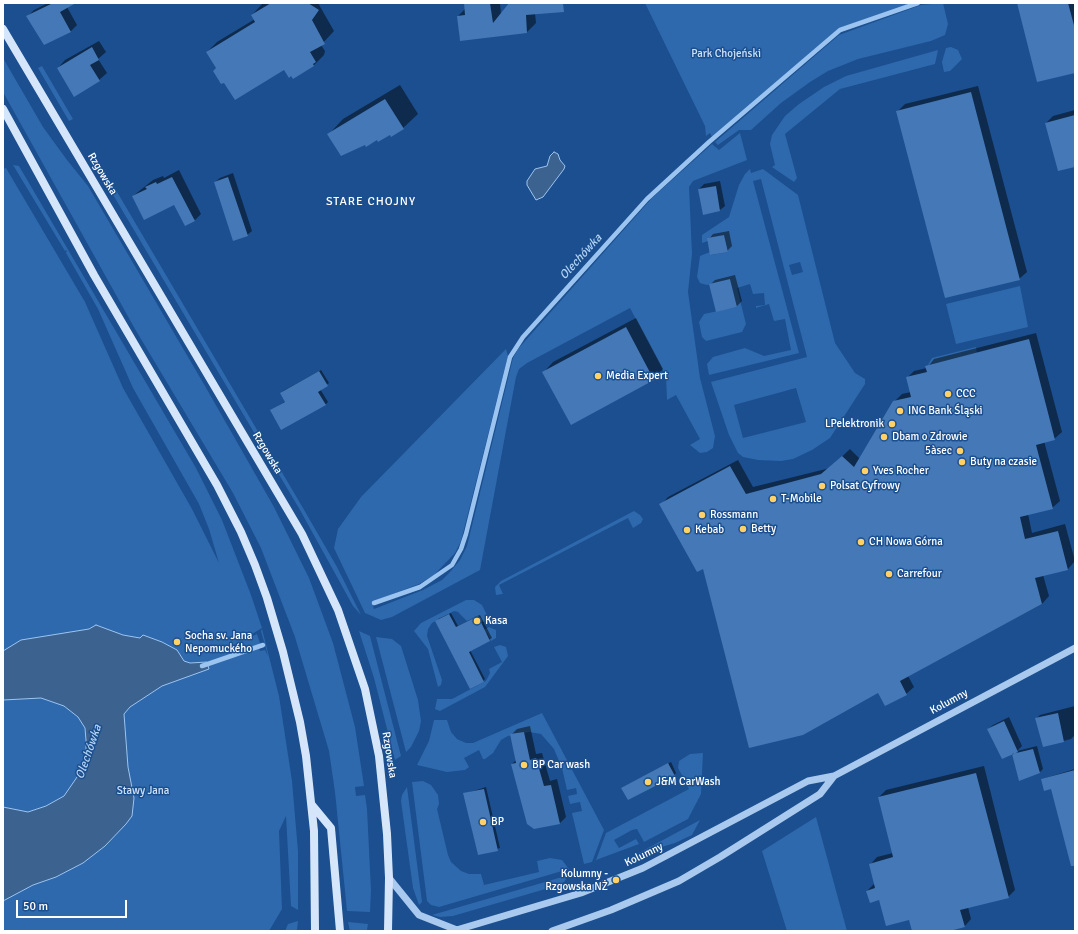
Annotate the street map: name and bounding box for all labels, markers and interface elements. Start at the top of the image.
park label: Park Chojeński [691,47,761,61]
street label: Rzgowska [84,151,120,197]
district label: STARE CHOJNY [326,195,416,209]
water label: Olechówka [557,231,605,283]
place label: Media Expert [606,369,668,383]
marker: Media Expert [593,371,603,381]
place label: CCC [956,387,976,401]
marker: CCC [943,389,953,399]
place label: ING Bank Śląski [908,404,983,418]
marker: ING Bank Śląski [895,406,905,416]
place label: LPelektronik [825,417,884,431]
marker: LPelektronik [887,419,897,429]
street label: Rzgowska [249,430,285,476]
place label: Dbam o Zdrowie [892,430,968,444]
marker: Dbam o Zdrowie [879,432,889,442]
place label: 5àsec [925,444,952,458]
marker: 5àsec [955,446,965,456]
place label: Buty na czasie [970,455,1037,469]
marker: Buty na czasie [957,457,967,467]
place label: Yves Rocher [873,464,929,478]
marker: Yves Rocher [860,466,870,476]
place label: Polsat Cyfrowy [830,479,900,493]
marker: Polsat Cyfrowy [817,481,827,491]
place label: T-Mobile [781,492,822,506]
marker: T-Mobile [768,494,778,504]
place label: Rossmann [710,508,758,522]
marker: Rossmann [697,510,707,520]
place label: Betty [751,522,776,536]
place label: Kebab [695,523,724,537]
marker: Betty [738,524,748,534]
marker: Kebab [682,525,692,535]
place label: CH Nowa Górna [869,535,943,549]
marker: CH Nowa Górna [856,537,866,547]
place label: Carrefour [897,567,942,581]
marker: Carrefour [884,569,894,579]
place label: Kasa [485,614,508,628]
marker: Kasa [472,616,482,626]
place label: Socha sv. Jana Nepomuckého [185,629,252,655]
marker: Socha sv. Jana Nepomuckého [172,637,182,647]
street label: Kolumny [928,687,970,717]
water label: Olechówka [73,723,105,781]
street label: Rzgowska [379,731,399,779]
place label: BP Car wash [532,758,590,772]
marker: BP Car wash [519,760,529,770]
place label: J&M CarWash [656,775,721,789]
marker: J&M CarWash [643,777,653,787]
park label: Stawy Jana [117,784,169,798]
place label: BP [491,815,504,829]
marker: BP [478,817,488,827]
street label: Kolumny [623,840,665,870]
place label: Kolumny - Rzgowska NŻ [545,867,608,893]
marker: Kolumny - Rzgowska NŻ [611,875,621,885]
scale bar [18,892,129,918]
text: 50 m [23,899,48,914]

